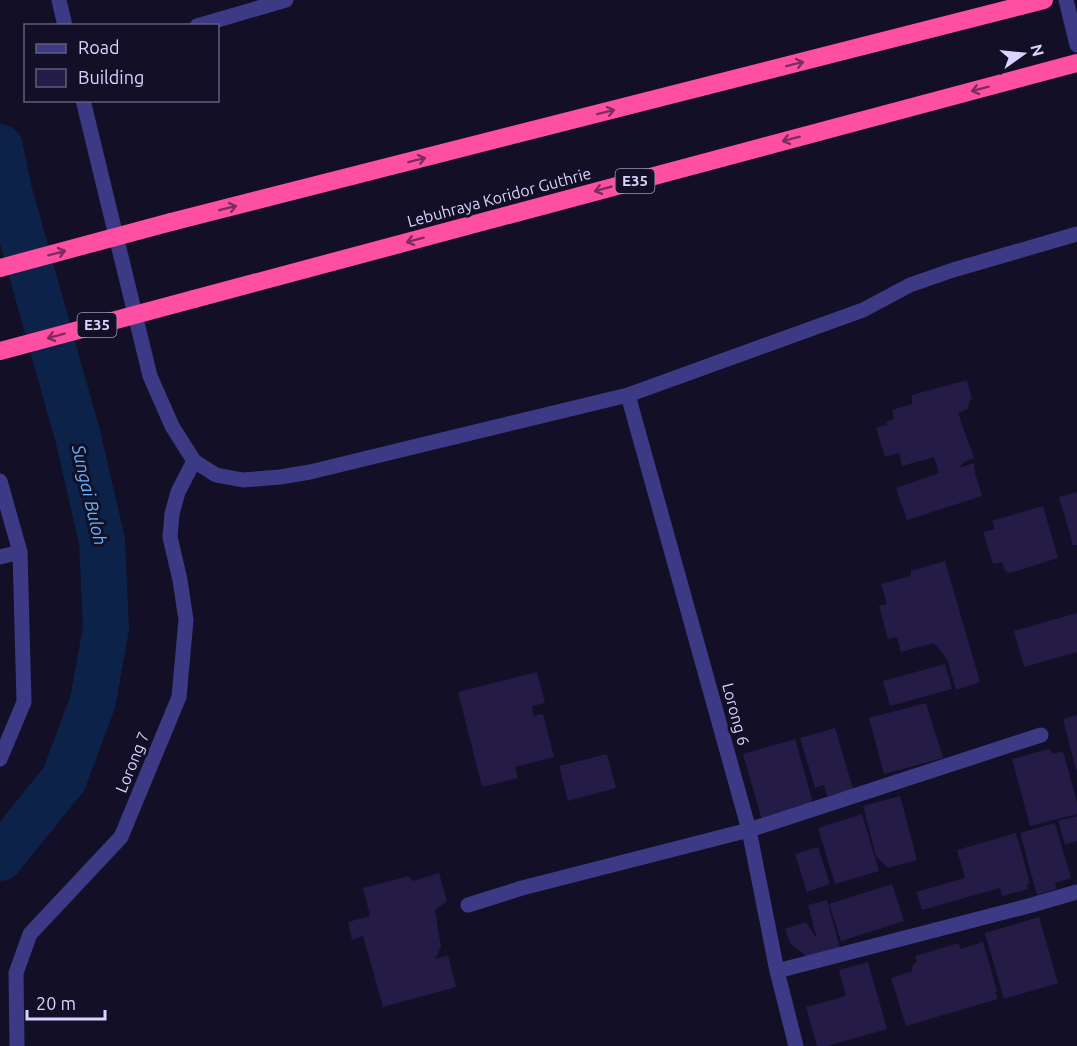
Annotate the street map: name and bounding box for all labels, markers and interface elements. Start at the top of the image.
legend [24,24,219,102]
north arrow [993,24,1053,84]
text: Road [78,37,120,57]
text: N [1027,42,1048,58]
one-way arrow [785,57,804,69]
text: Building [78,67,144,87]
one-way arrow [971,84,990,95]
one-way arrow [596,105,615,117]
one-way arrow [782,134,801,146]
one-way arrow [407,153,426,165]
street label: Lebuhraya Koridor Guthrie [405,164,593,230]
road number: E35 [616,169,654,193]
one-way arrow [594,184,613,196]
one-way arrow [218,202,237,213]
one-way arrow [405,234,424,246]
one-way arrow [47,247,66,258]
road number: E35 [78,313,116,337]
one-way arrow [47,331,66,342]
water label: Sungai Buloh [68,442,111,547]
street label: Lorong 6 [719,681,753,747]
street label: Lorong 7 [112,729,152,795]
scale bar [27,983,105,1021]
text: 20 m [36,993,76,1013]

